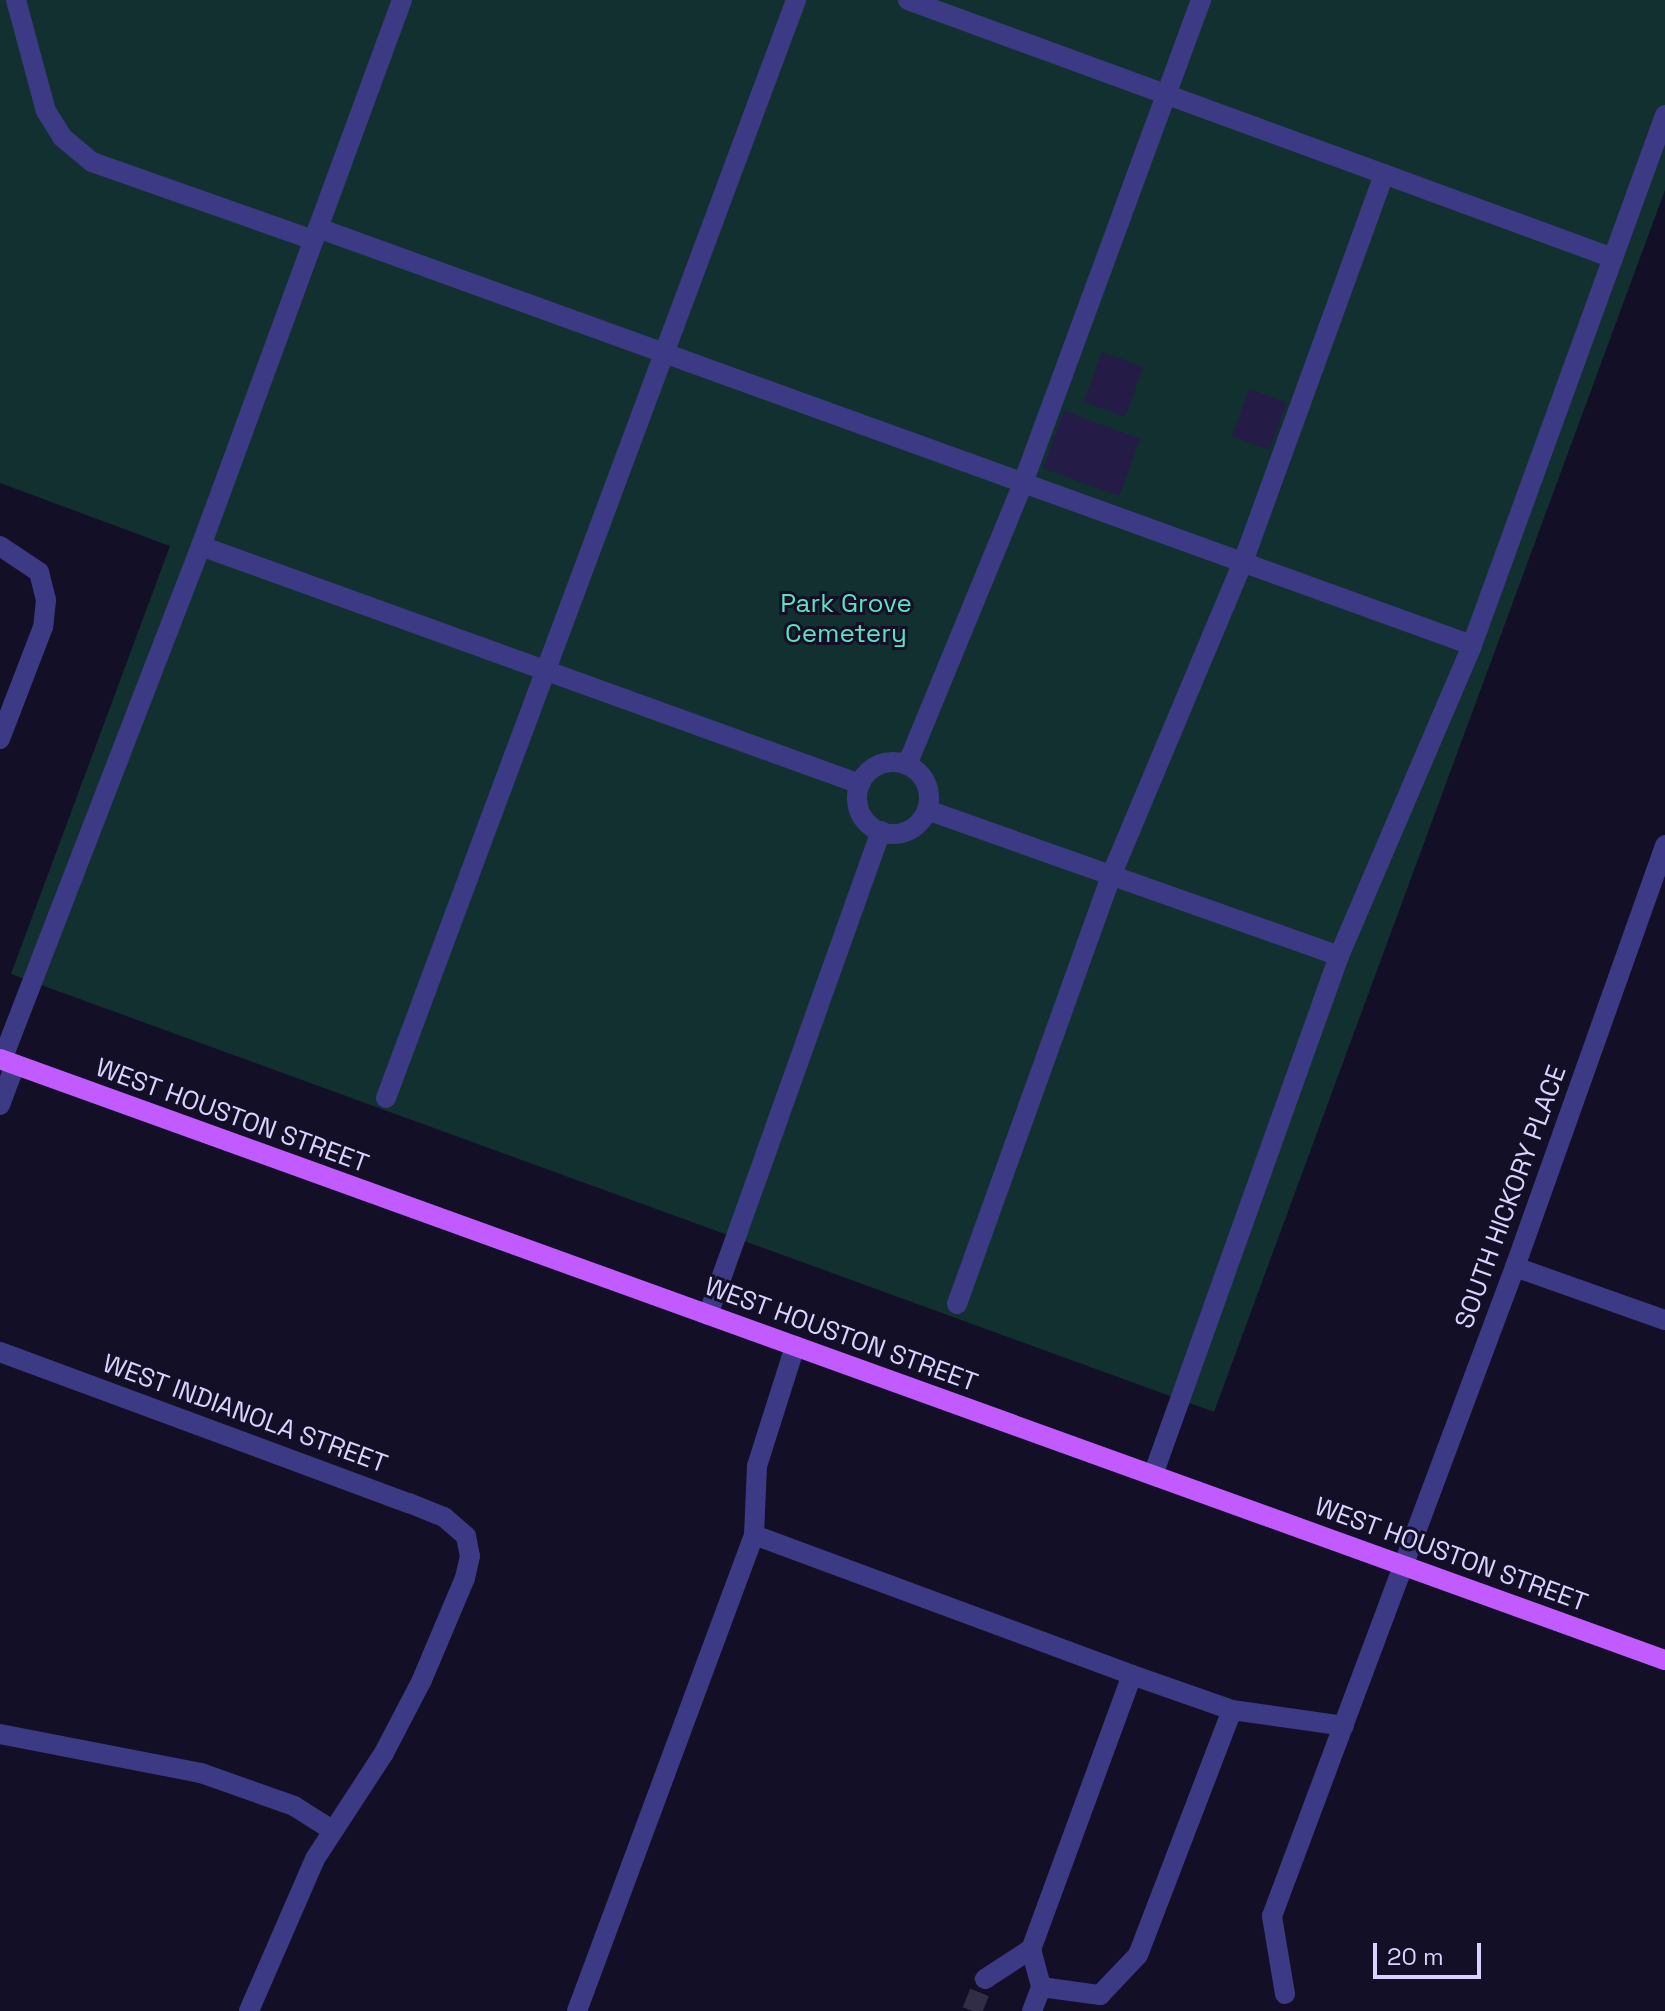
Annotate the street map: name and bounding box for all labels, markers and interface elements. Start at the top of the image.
park label: Park Grove Cemetery [780,588,912,650]
street label: WEST HOUSTON STREET [91,1052,373,1180]
street label: SOUTH HICKORY PLACE [1449,1061,1573,1333]
street label: WEST HOUSTON STREET [700,1271,982,1399]
street label: WEST INDIANOLA STREET [98,1348,392,1480]
street label: WEST HOUSTON STREET [1310,1491,1592,1619]
scale bar [1377,1927,1485,1977]
text: 20 m [1387,1941,1444,1972]

